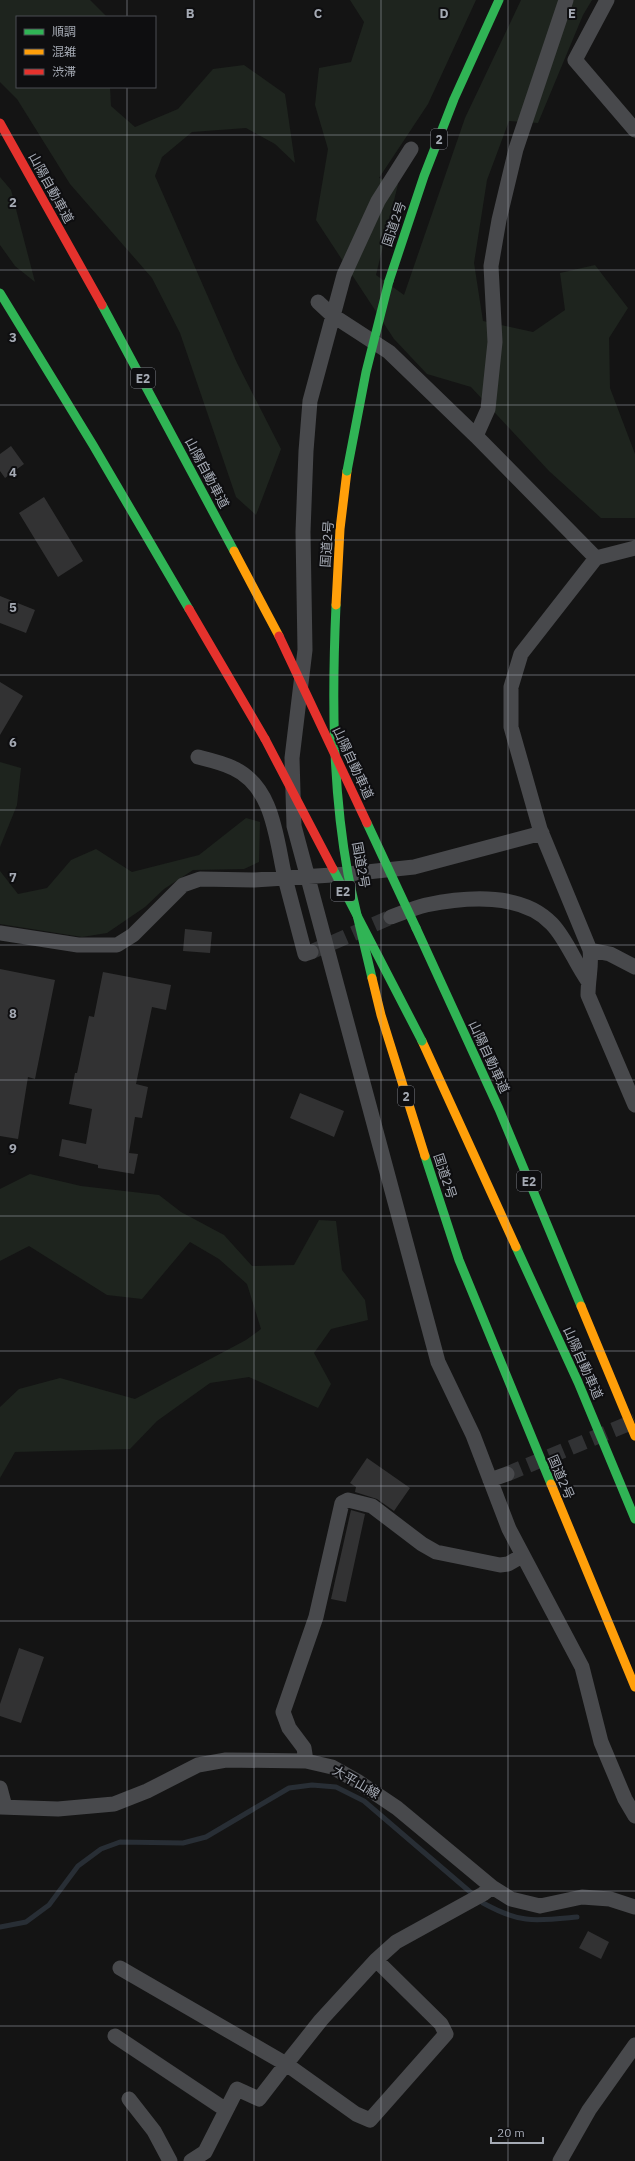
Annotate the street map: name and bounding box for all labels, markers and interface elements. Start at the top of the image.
text: B [186,5,195,22]
text: C [314,5,323,22]
text: D [439,5,449,22]
text: E [568,5,576,22]
legend [16,16,156,88]
text: 順調 [52,24,76,39]
text: 混雑 [52,44,76,59]
text: 渋滞 [52,64,76,79]
road number: 2 [431,129,447,149]
street label: 山陽自動車道 [25,150,77,226]
text: 2 [9,194,17,211]
street label: 国道2号 [378,199,410,249]
text: 3 [9,329,17,346]
road number: E2 [131,368,155,388]
street label: 山陽自動車道 [181,435,233,511]
text: 4 [9,464,17,481]
street label: 国道2号 [317,520,337,568]
text: 5 [9,599,17,616]
street label: 山陽自動車道 [329,724,377,802]
text: 6 [9,734,17,751]
street label: 国道2号 [349,840,373,890]
text: 7 [9,869,17,886]
road number: E2 [331,881,355,901]
text: 8 [9,1005,17,1022]
street label: 山陽自動車道 [465,1018,513,1096]
road number: 2 [398,1086,414,1106]
text: 9 [9,1140,17,1157]
street label: 国道2号 [430,1151,460,1201]
road number: E2 [517,1171,541,1191]
street label: 山陽自動車道 [559,1324,607,1402]
street label: 国道2号 [544,1452,578,1502]
street label: 大平山線 [329,1762,383,1802]
scale bar [491,2119,543,2145]
text: 20 m [497,2125,525,2140]

